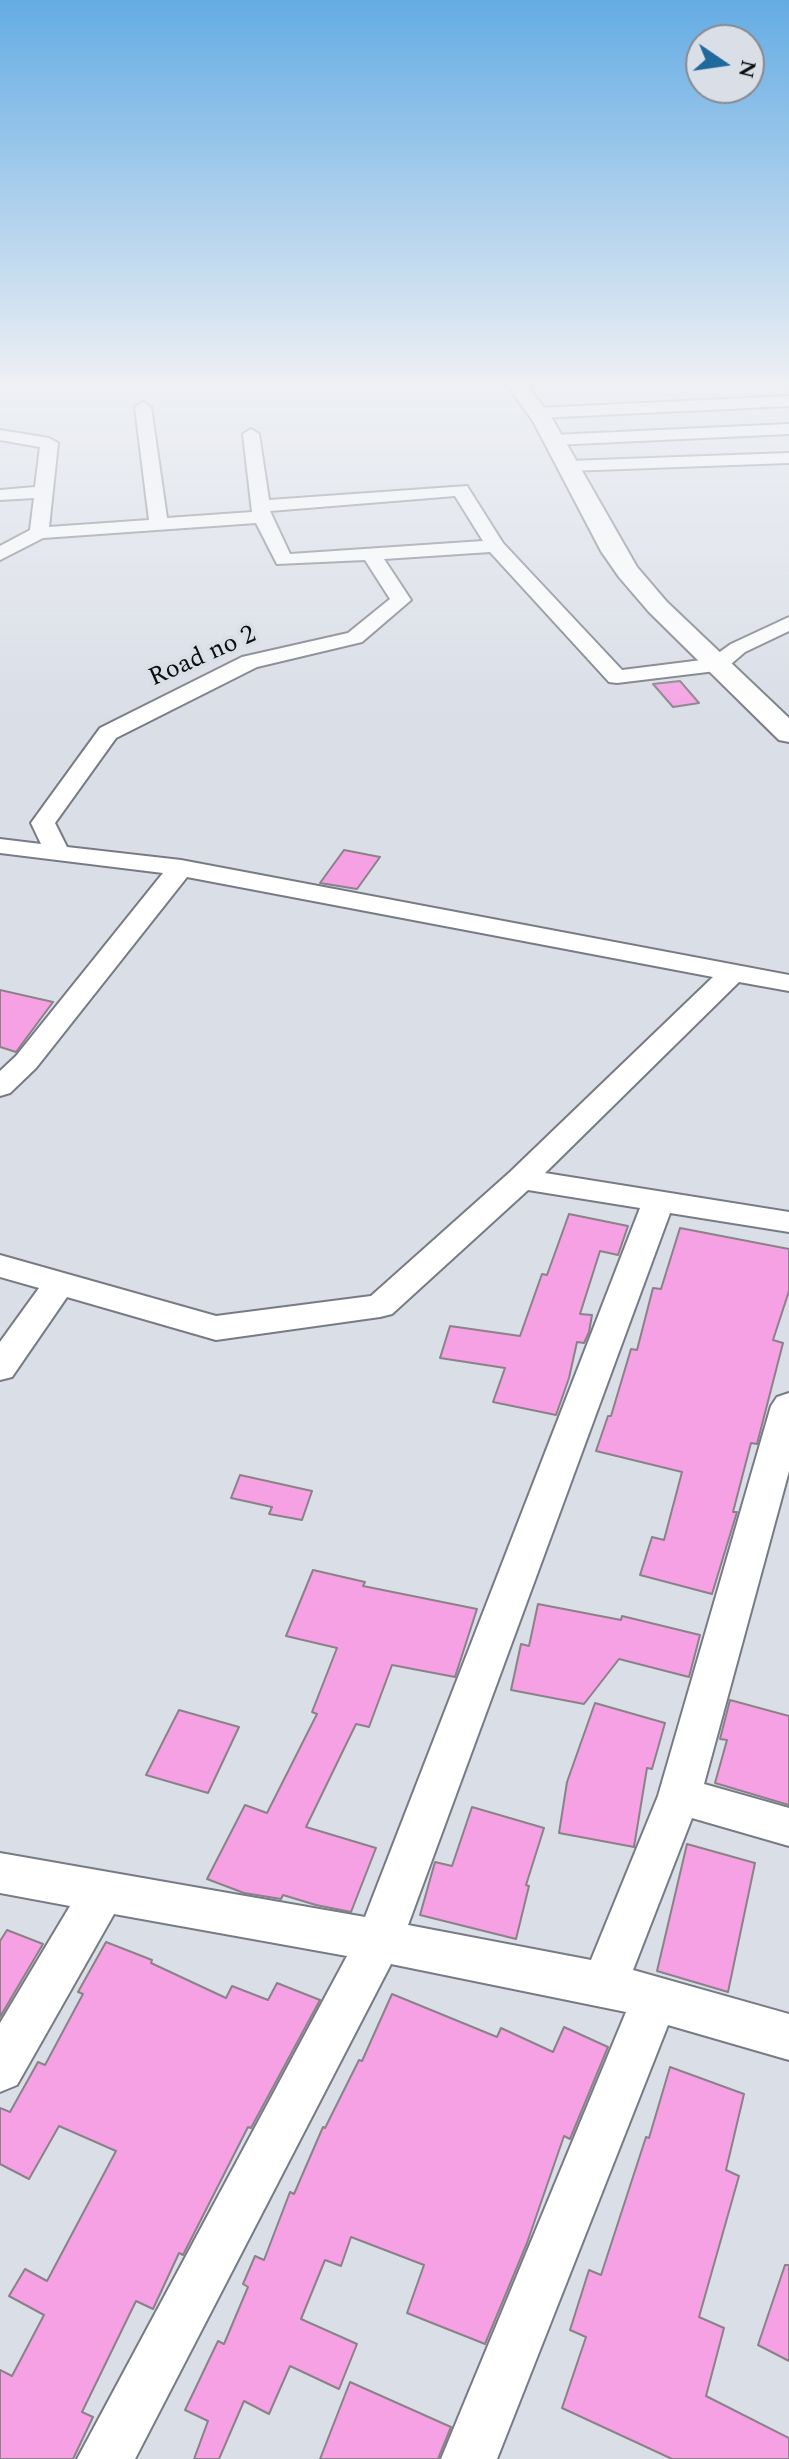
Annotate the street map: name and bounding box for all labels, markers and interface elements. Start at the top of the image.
north arrow [685,24,765,104]
text: N [729,57,765,82]
street label: Road no 2 [145,621,261,695]

